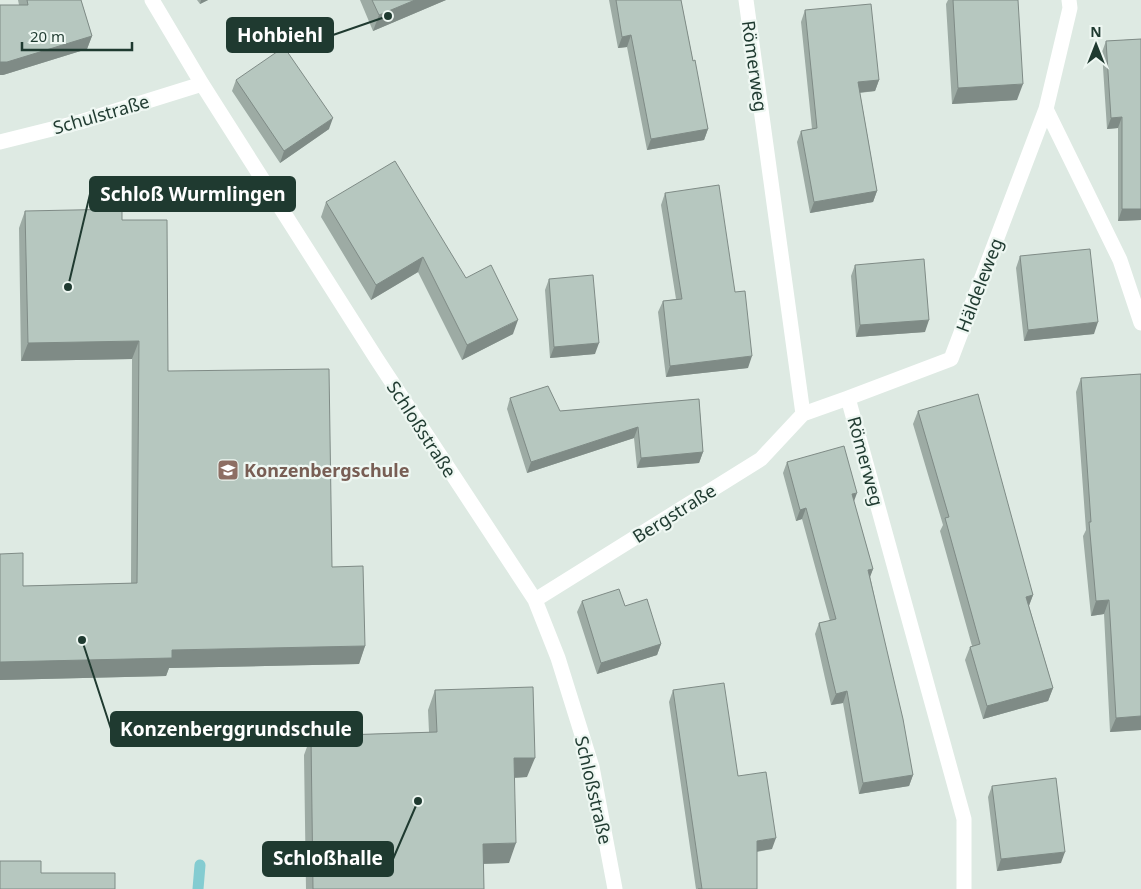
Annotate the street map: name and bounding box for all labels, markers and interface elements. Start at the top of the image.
callout: Hohbiehl [227,18,333,52]
street label: Römerweg [737,19,773,113]
scale bar [22,20,132,52]
north arrow [1071,20,1121,70]
text: Hohbiehl [237,22,323,48]
text: N [1090,22,1102,41]
text: 20 m [30,26,65,46]
street label: Schulstraße [50,89,152,139]
callout: Schloß Wurmlingen [90,177,295,211]
text: Schloß Wurmlingen [100,181,286,207]
street label: Häldeleweg [950,234,1008,336]
street label: Schloßstraße [382,376,462,482]
street label: Römerweg [843,414,889,508]
school or university icon: Konzenbergschule [216,458,240,482]
place label: Konzenbergschule [244,458,409,482]
street label: Bergstraße [628,478,720,548]
callout: Konzenberggrundschule [111,712,362,746]
text: Konzenberggrundschule [120,716,352,742]
street label: Schloßstraße [570,734,618,846]
callout: Schloßhalle [263,842,393,876]
text: Schloßhalle [273,845,383,871]

